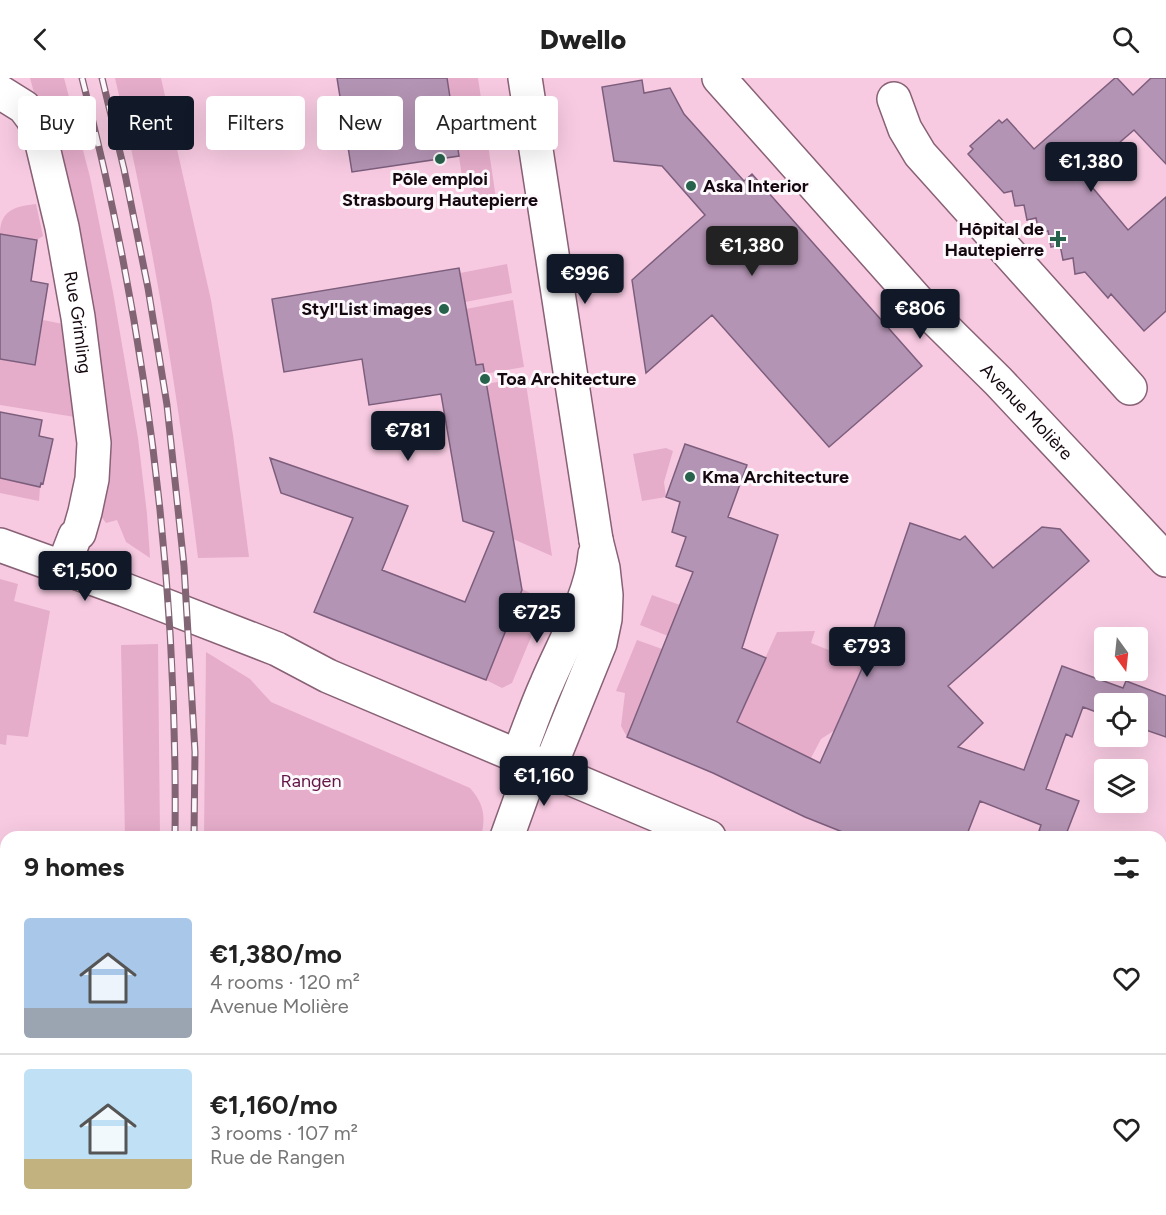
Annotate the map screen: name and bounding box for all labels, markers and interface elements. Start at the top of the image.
icon: back [24,23,57,56]
text: Dwello [540,23,626,56]
icon: search [1109,23,1142,56]
chip: Buy [18,96,96,150]
chip: Rent [108,96,194,150]
chip: Filters [206,96,305,150]
chip: New [317,96,403,150]
chip: Apartment [415,96,558,150]
pin: €1,380 [1042,142,1140,193]
text: €1,380 [1059,149,1123,173]
marker: Pôle emploi Strasbourg Hautepierre [433,152,447,166]
place label: Pôle emploi Strasbourg Hautepierre [342,168,538,211]
place label: Aska Interior [703,175,809,197]
marker: Aska Interior [684,179,698,193]
place label: Hôpital de Hautepierre [945,218,1044,261]
pin: €1,380 [703,226,801,277]
marker: Hôpital de Hautepierre [1049,230,1067,248]
text: €1,380 [720,233,784,257]
pin: €996 [549,254,621,305]
text: €996 [561,261,609,285]
street label: Rue Grimling [59,269,96,375]
pin: €806 [884,289,956,340]
text: €806 [895,296,945,320]
place label: Styl'List images [301,298,433,320]
marker: Styl'List images [437,302,451,316]
street label: Avenue Molière [976,359,1078,465]
place label: Toa Architecture [497,368,636,390]
marker: Toa Architecture [478,372,492,386]
pin: €781 [372,411,444,462]
text: €781 [385,418,431,442]
place label: Kma Architecture [702,466,849,488]
marker: Kma Architecture [683,470,697,484]
pin: €1,500 [36,551,134,602]
text: €1,500 [52,558,118,582]
pin: €725 [501,593,573,644]
text: €725 [513,600,561,624]
pin: €793 [831,627,903,678]
north arrow [1094,627,1148,681]
map controls [1094,627,1148,813]
text: €793 [843,634,891,658]
button: locate [1094,693,1148,747]
pin: €1,160 [495,756,593,807]
button: layers [1094,759,1148,813]
text: €1,160 [514,763,574,787]
park label: Rangen [281,770,341,792]
text: 9 homes [24,851,124,883]
icon: filters [1110,851,1143,884]
text: €1,380/mo [210,938,342,970]
icon: home [72,942,144,1014]
icon: heart [1110,962,1143,995]
text: 4 rooms · 120 m² [210,970,360,994]
text: Avenue Molière [210,994,349,1018]
text: €1,160/mo [210,1089,338,1121]
icon: home [72,1093,144,1165]
icon: heart [1110,1113,1143,1146]
text: 3 rooms · 107 m² [210,1121,358,1145]
text: Rue de Rangen [210,1145,345,1169]

